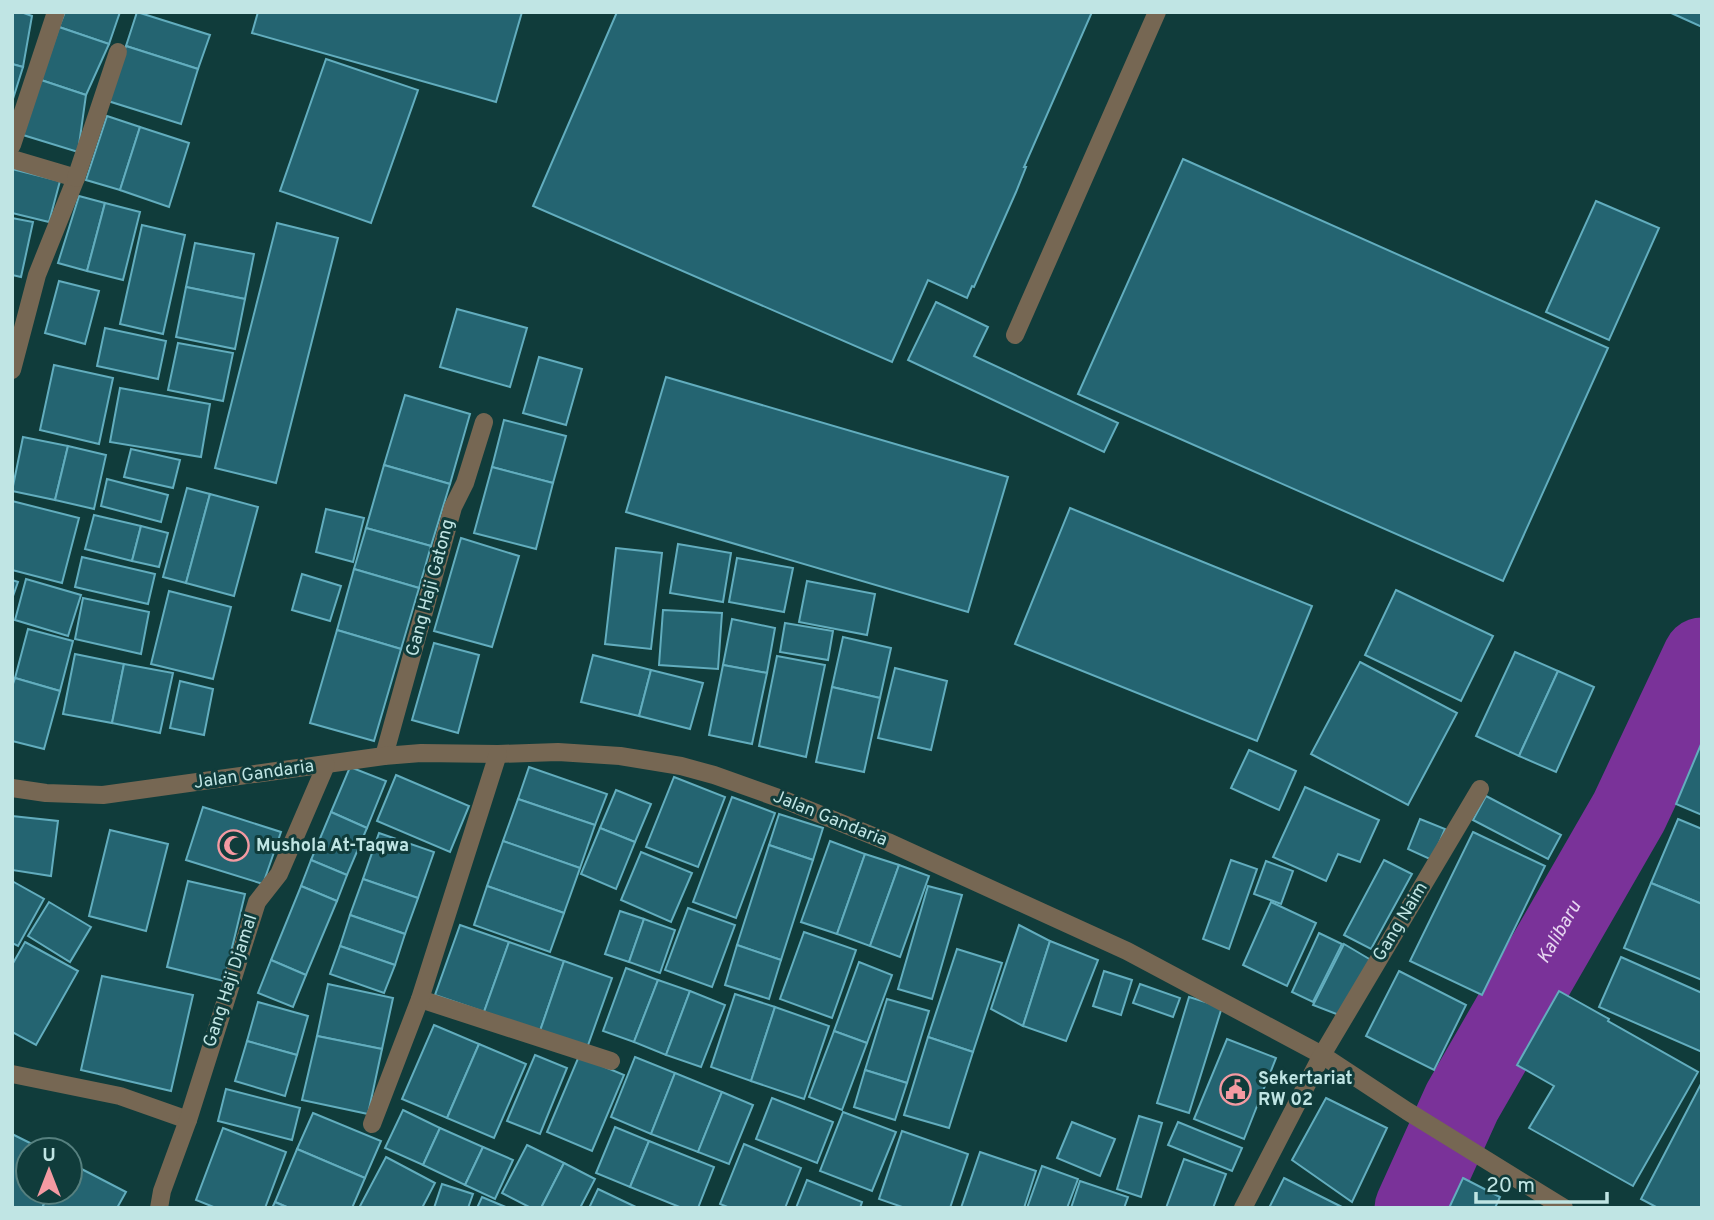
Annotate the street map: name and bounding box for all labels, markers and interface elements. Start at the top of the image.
street label: Gang Haji Gatong [402,517,460,659]
street label: Jalan Gandaria [192,755,316,795]
street label: Jalan Gandaria [769,786,891,852]
mosque icon: Mushola At-Taqwa [216,829,250,863]
place label: Mushola At-Taqwa [256,835,409,858]
street label: Gang Naim [1368,878,1434,966]
water label: Kalibaru [1532,896,1587,968]
street label: Gang Haji Djamal [199,912,263,1050]
place label: Sekertariat RW 02 [1258,1068,1352,1112]
public building icon: Sekertariat RW 02 [1218,1072,1252,1106]
north arrow [14,1136,84,1206]
text: U [42,1144,56,1168]
scale bar [1476,1160,1607,1204]
text: 20 m [1486,1173,1535,1200]

